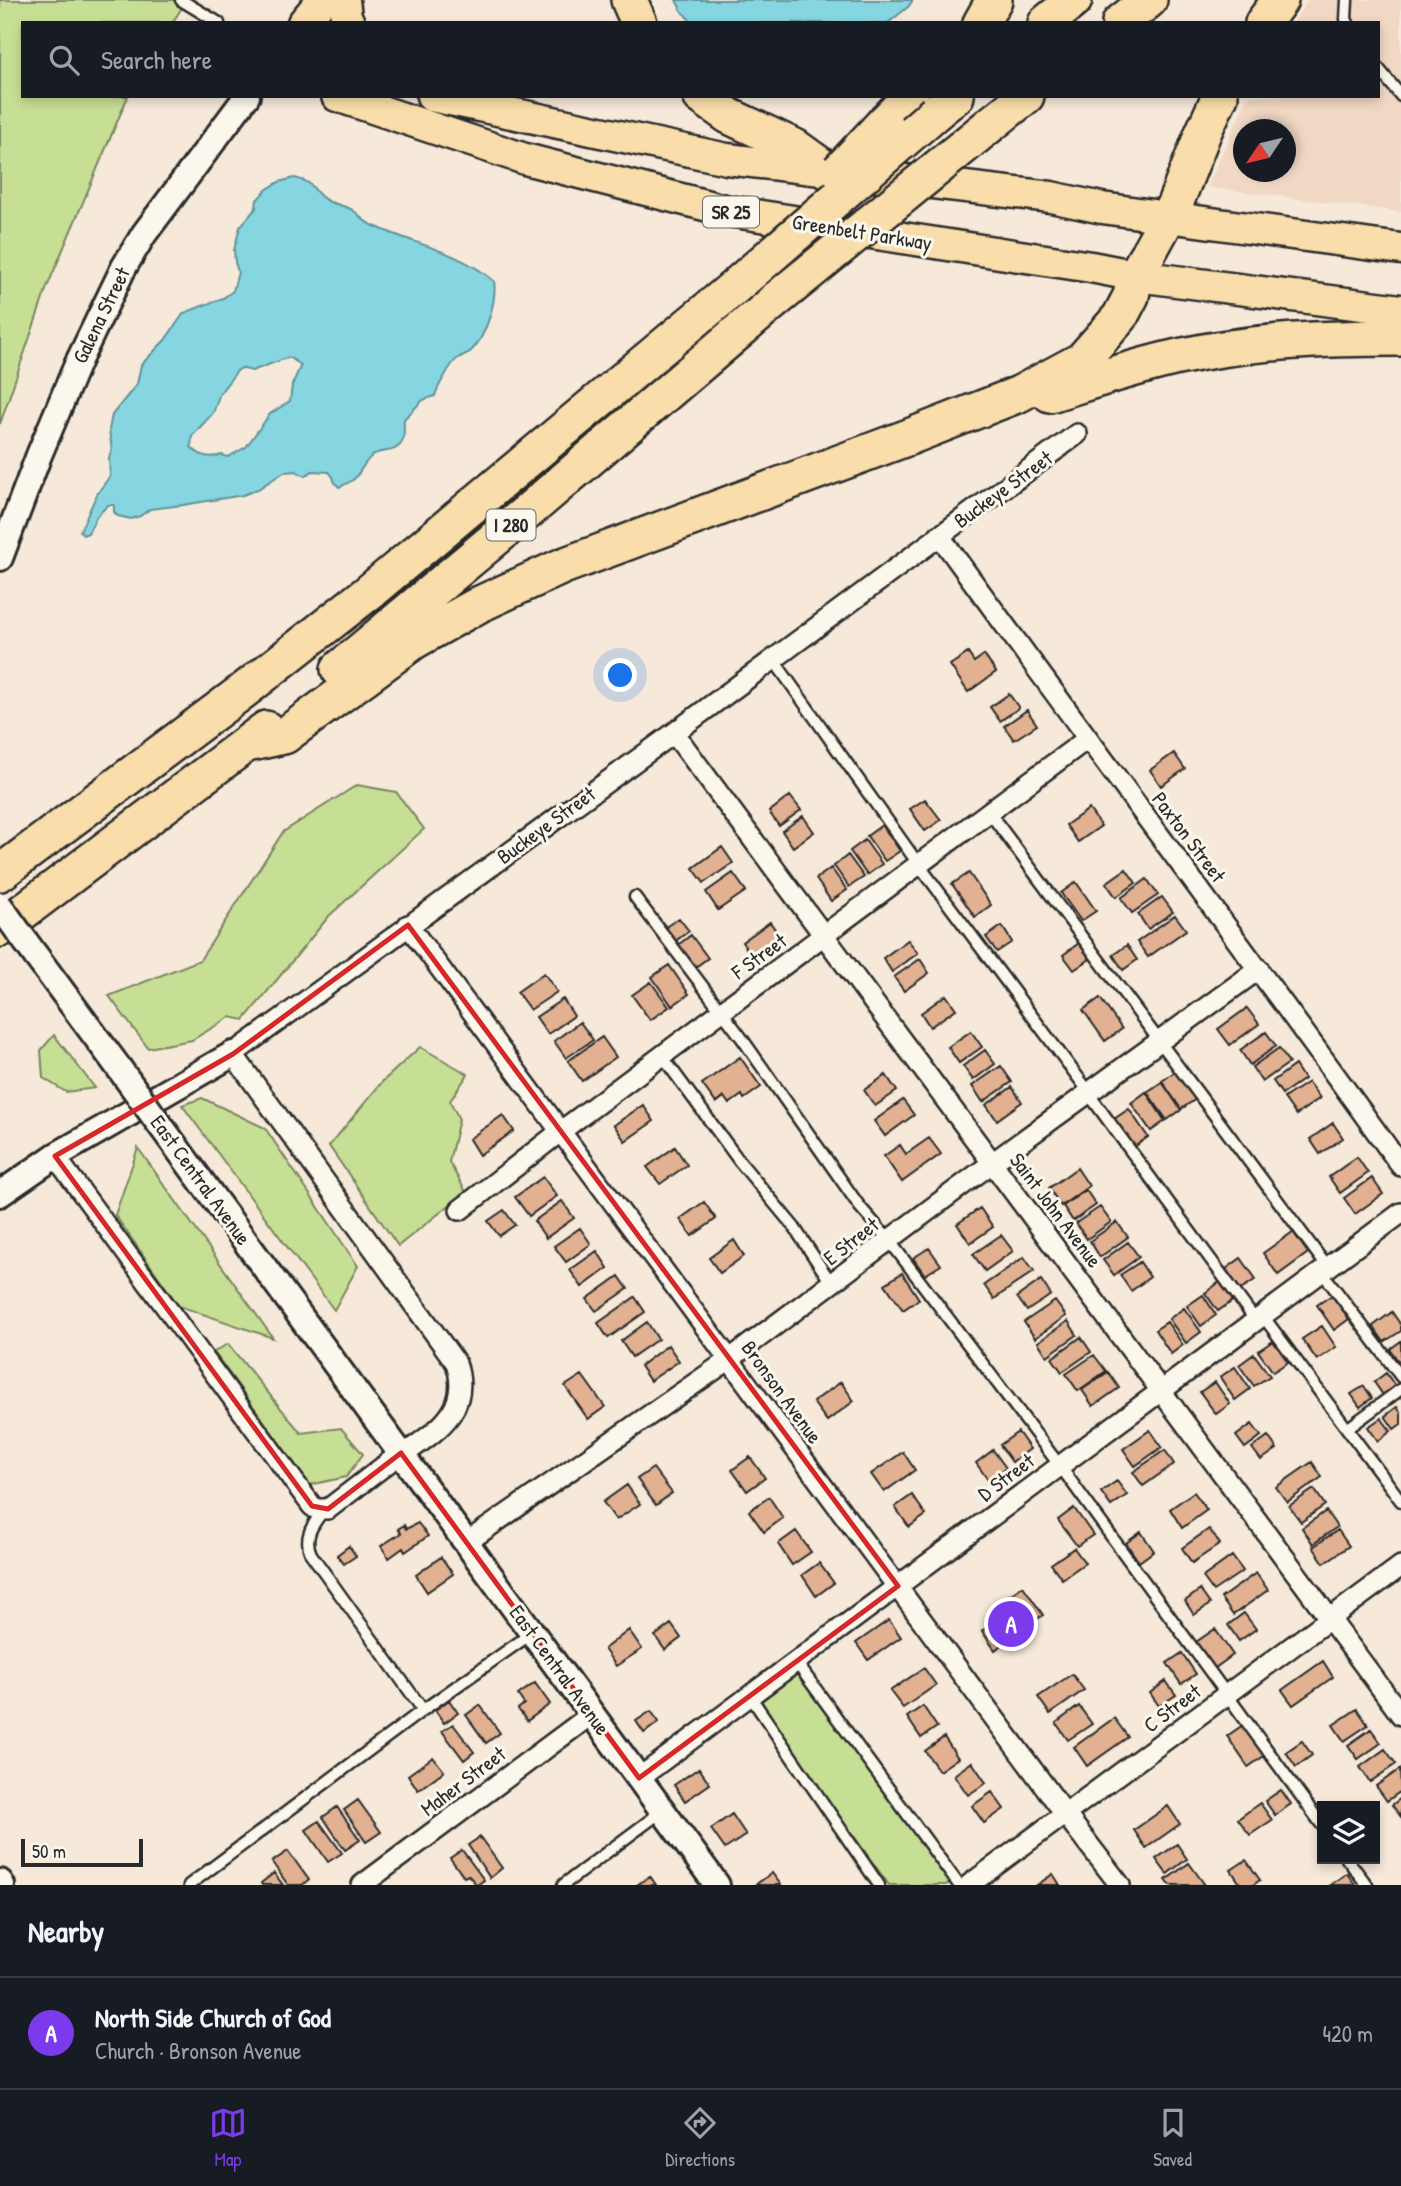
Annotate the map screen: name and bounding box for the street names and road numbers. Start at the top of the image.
road number: SR 25 [703,196,759,228]
street label: Greenbelt Parkway [790,207,934,257]
street label: Galena Street [65,261,137,368]
street label: Buckeye Street [948,443,1059,535]
road number: I 280 [486,510,536,540]
street label: Buckeye Street [491,779,602,871]
street label: Paxton Street [1145,786,1233,889]
street label: F Street [725,926,793,986]
street label: East Central Avenue [144,1109,258,1251]
street label: Saint John Avenue [1003,1147,1109,1273]
street label: E Street [817,1210,885,1272]
street label: Bronson Avenue [735,1335,829,1449]
street label: D Street [972,1446,1041,1508]
street label: East Central Avenue [503,1599,617,1741]
street label: C Street [1137,1676,1207,1739]
street label: Maher Street [414,1739,512,1823]

